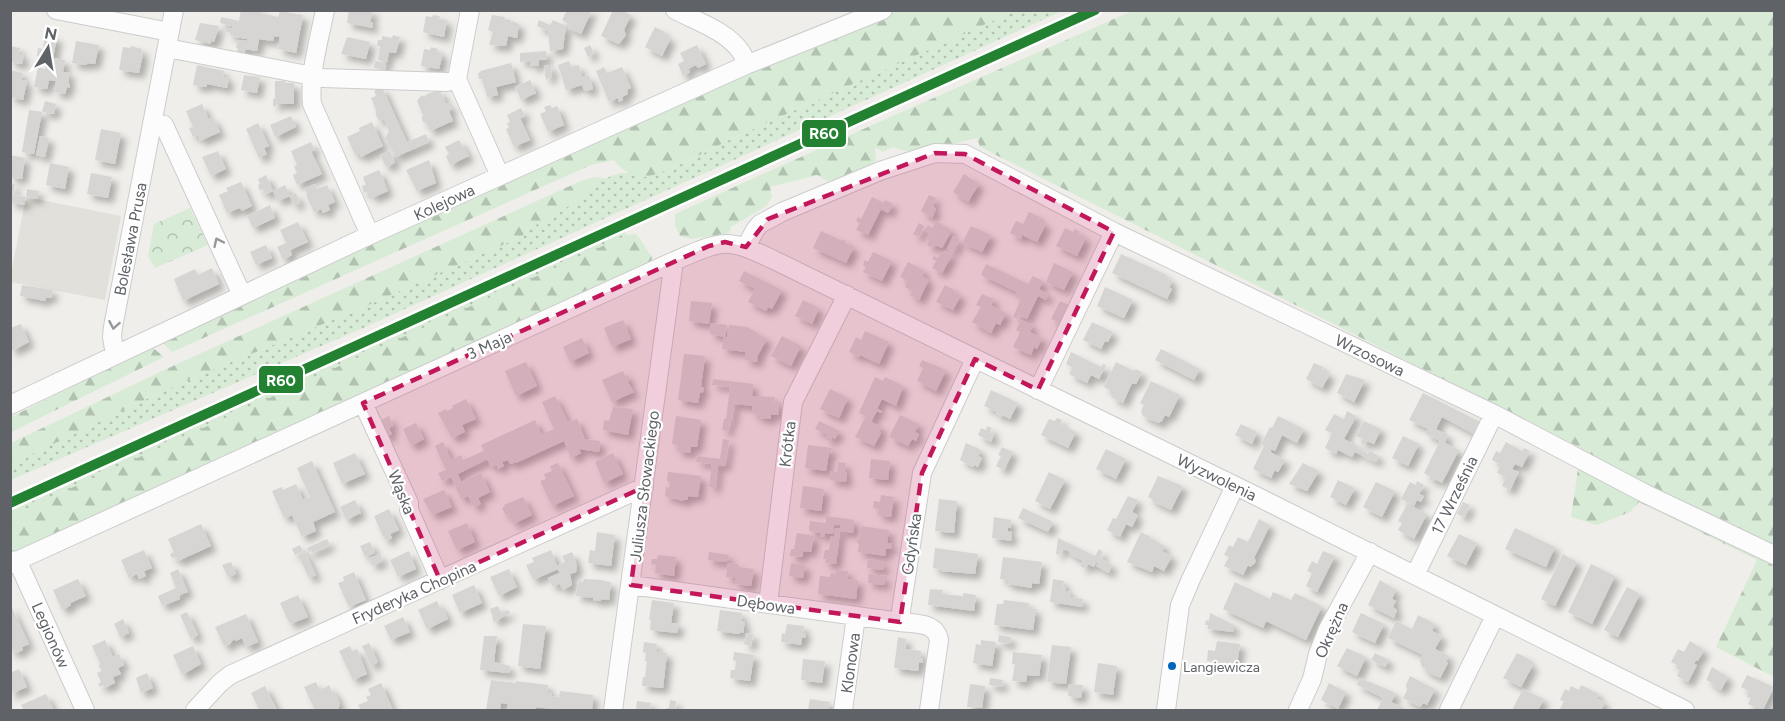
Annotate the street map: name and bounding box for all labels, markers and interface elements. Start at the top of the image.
north arrow [18,18,78,78]
text: N [43,23,59,44]
line badge: R60 [801,119,847,148]
text: R60 [809,124,839,143]
street label: Kolejowa [411,180,478,225]
street label: Bolesława Prusa [110,181,151,297]
one-way arrow [213,237,225,248]
one-way arrow [108,319,121,329]
street label: 3 Maja [464,327,514,364]
street label: Wrzosowa [1332,330,1408,380]
line badge: R60 [258,365,304,394]
text: R60 [266,371,296,390]
street label: Juliusza Słowackiego [626,409,663,563]
street label: Krótka [775,420,800,468]
street label: Wyzwolenia [1174,450,1260,505]
street label: 17 Września [1427,453,1482,537]
street label: Wąska [384,467,419,517]
street label: Gdyńska [898,512,925,576]
street label: Fryderyka Chopina [349,557,479,628]
street label: Dębowa [736,591,796,618]
street label: Legionów [28,599,74,671]
street label: Okrężna [1311,599,1352,661]
street label: Klonowa [837,632,864,695]
place label: Langiewicza [1183,659,1260,676]
marker: Langiewicza [1166,660,1178,672]

